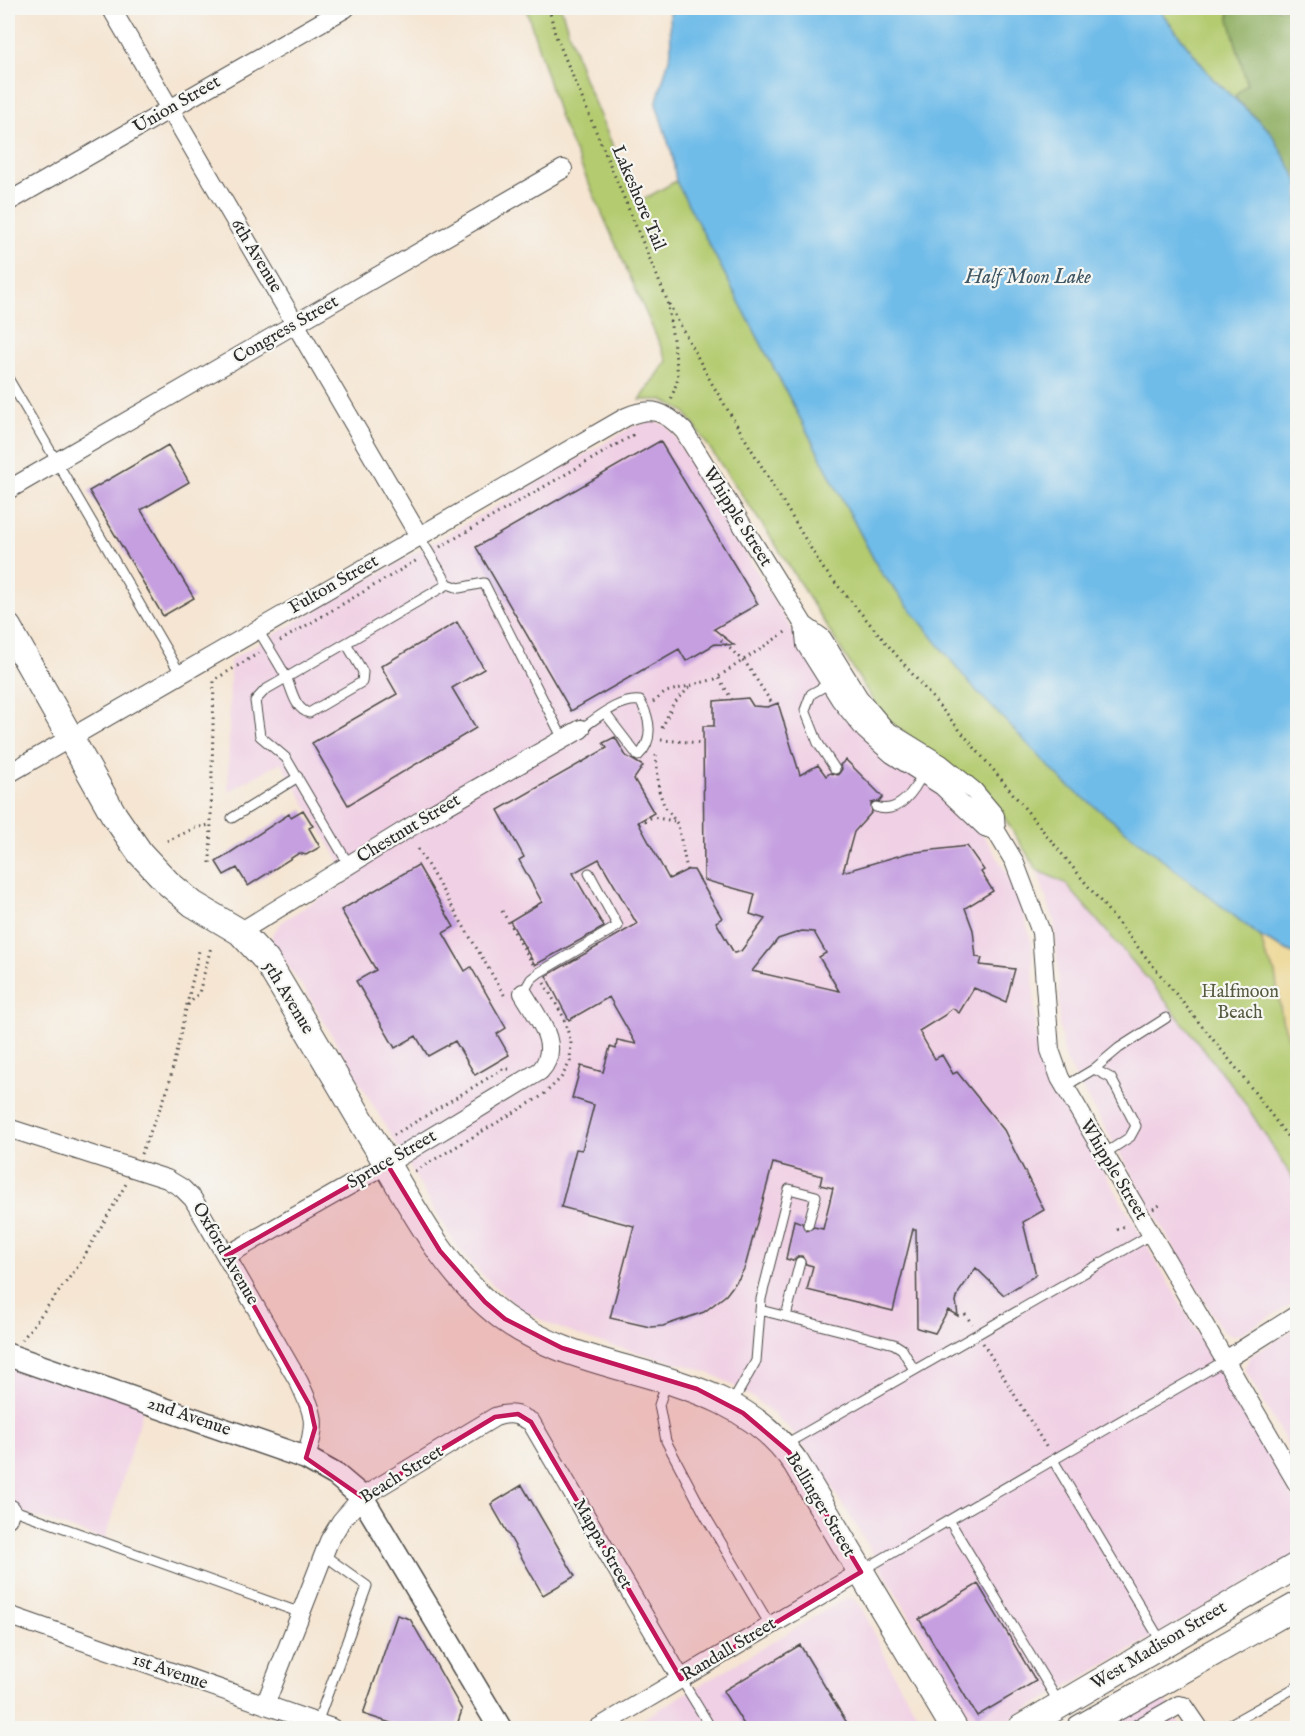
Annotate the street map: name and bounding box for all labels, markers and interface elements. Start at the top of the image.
street label: Union Street [129,71,225,139]
street label: Lakeshore Tail [606,142,670,254]
street label: 6th Avenue [225,215,287,297]
water label: Half Moon Lake [964,265,1091,290]
street label: Congress Street [229,291,343,369]
street label: Whipple Street [697,463,777,571]
street label: Fulton Street [285,550,383,620]
street label: Chestnut Street [353,789,465,869]
street label: 5th Avenue [257,957,319,1039]
park label: Halfmoon Beach [1201,981,1279,1025]
street label: Whipple Street [1074,1115,1152,1225]
street label: Spruce Street [343,1125,441,1195]
street label: Oxford Avenue [186,1199,264,1309]
street label: 2nd Avenue [144,1392,234,1442]
street label: Beach Street [356,1440,448,1510]
street label: Bellinger Street [780,1449,860,1561]
street label: Mappa Street [567,1495,637,1593]
street label: West Madison Street [1087,1596,1231,1696]
street label: Randall Street [677,1613,781,1687]
street label: 1st Avenue [129,1648,211,1696]

